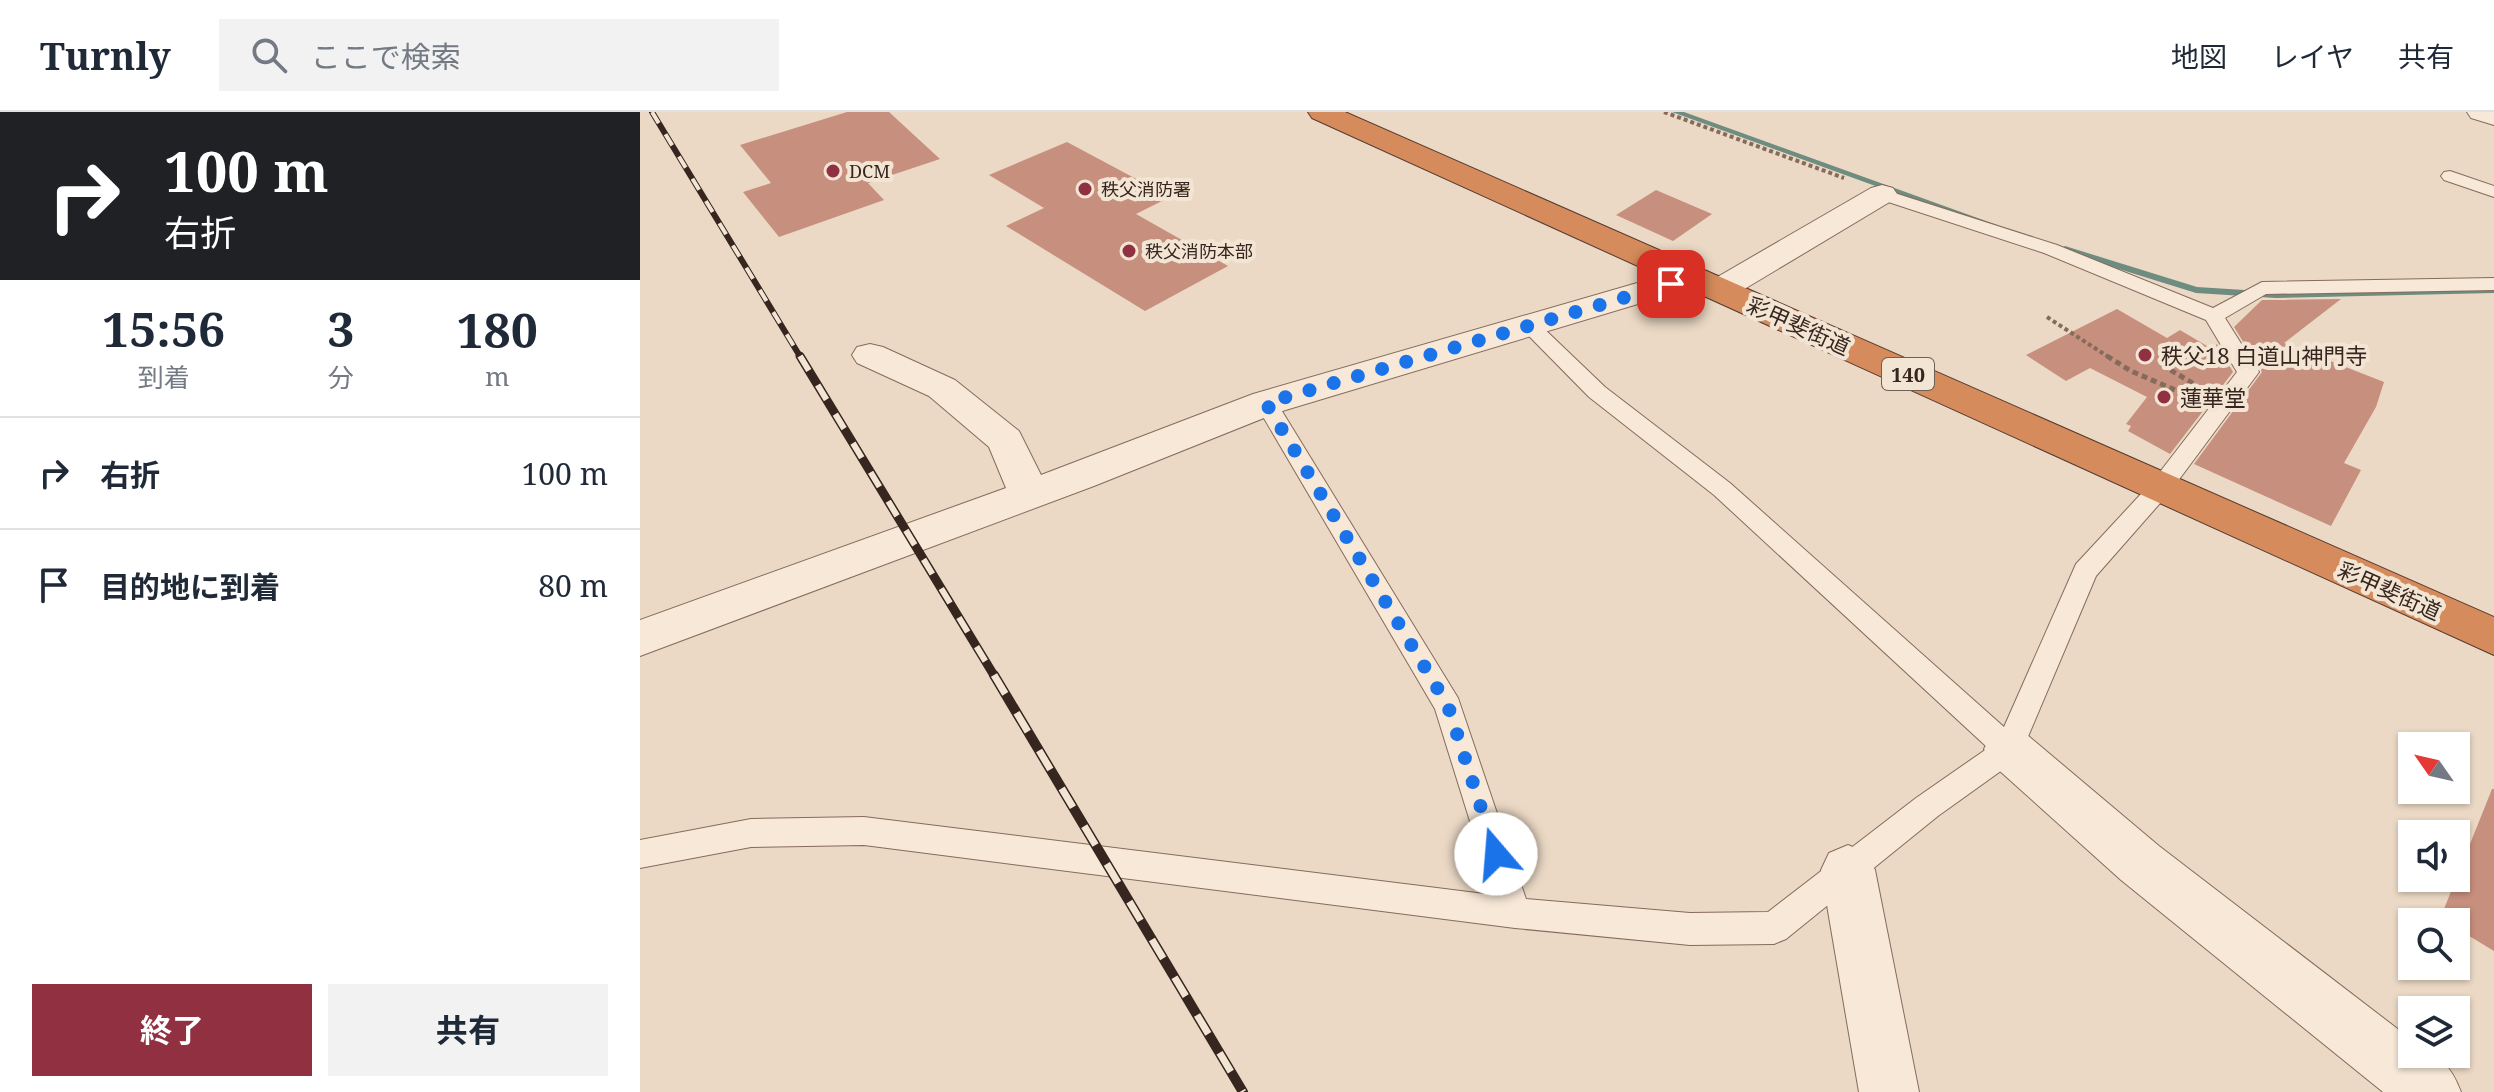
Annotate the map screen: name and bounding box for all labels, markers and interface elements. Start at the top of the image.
search box [219,19,779,91]
text: Turnly [40,29,171,81]
icon: search [247,33,291,77]
text: ここで検索 [311,36,461,77]
text: 地図 [2171,37,2227,75]
text: レイヤ [2271,37,2354,75]
text: 共有 [2398,37,2454,75]
text: 100 m [164,132,329,208]
icon: right [32,144,136,248]
place label: DCM [849,159,890,183]
marker: DCM [824,162,842,180]
place label: 秩父消防署 [1101,177,1191,201]
marker: 秩父消防署 [1076,180,1094,198]
text: 右折 [164,208,236,257]
place label: 秩父消防本部 [1145,239,1253,263]
marker: 秩父消防本部 [1120,242,1138,260]
pin [1637,250,1705,318]
icon: arrive [1649,262,1693,306]
street label: 彩甲斐街道 [1743,289,1855,361]
text: 15:56 [102,296,225,361]
text: 3 [327,296,354,361]
text: 180 [456,297,538,362]
place label: 秩父18 白道山神門寺 [2161,340,2367,370]
marker: 秩父18 白道山神門寺 [2136,346,2154,364]
text: m [485,358,509,394]
road number: 140 [1882,358,1934,390]
text: 到着 [138,359,190,395]
text: 分 [328,359,354,395]
place label: 蓮華堂 [2180,382,2246,412]
marker: 蓮華堂 [2155,388,2173,406]
icon: right [32,451,76,495]
text: 100 m [522,453,608,494]
text: 右折 [100,454,160,495]
street label: 彩甲斐街道 [2334,554,2446,626]
icon: arrive [32,563,76,607]
text: 80 m [538,565,608,606]
text: 目的地に到着 [100,566,280,607]
north arrow [2398,732,2470,804]
map controls [2398,732,2470,1068]
position arrow [1454,812,1538,896]
button: sound [2398,820,2470,892]
button: search [2398,908,2470,980]
button: 終了 [32,984,312,1076]
button: 共有 [328,984,608,1076]
button: layers [2398,996,2470,1068]

